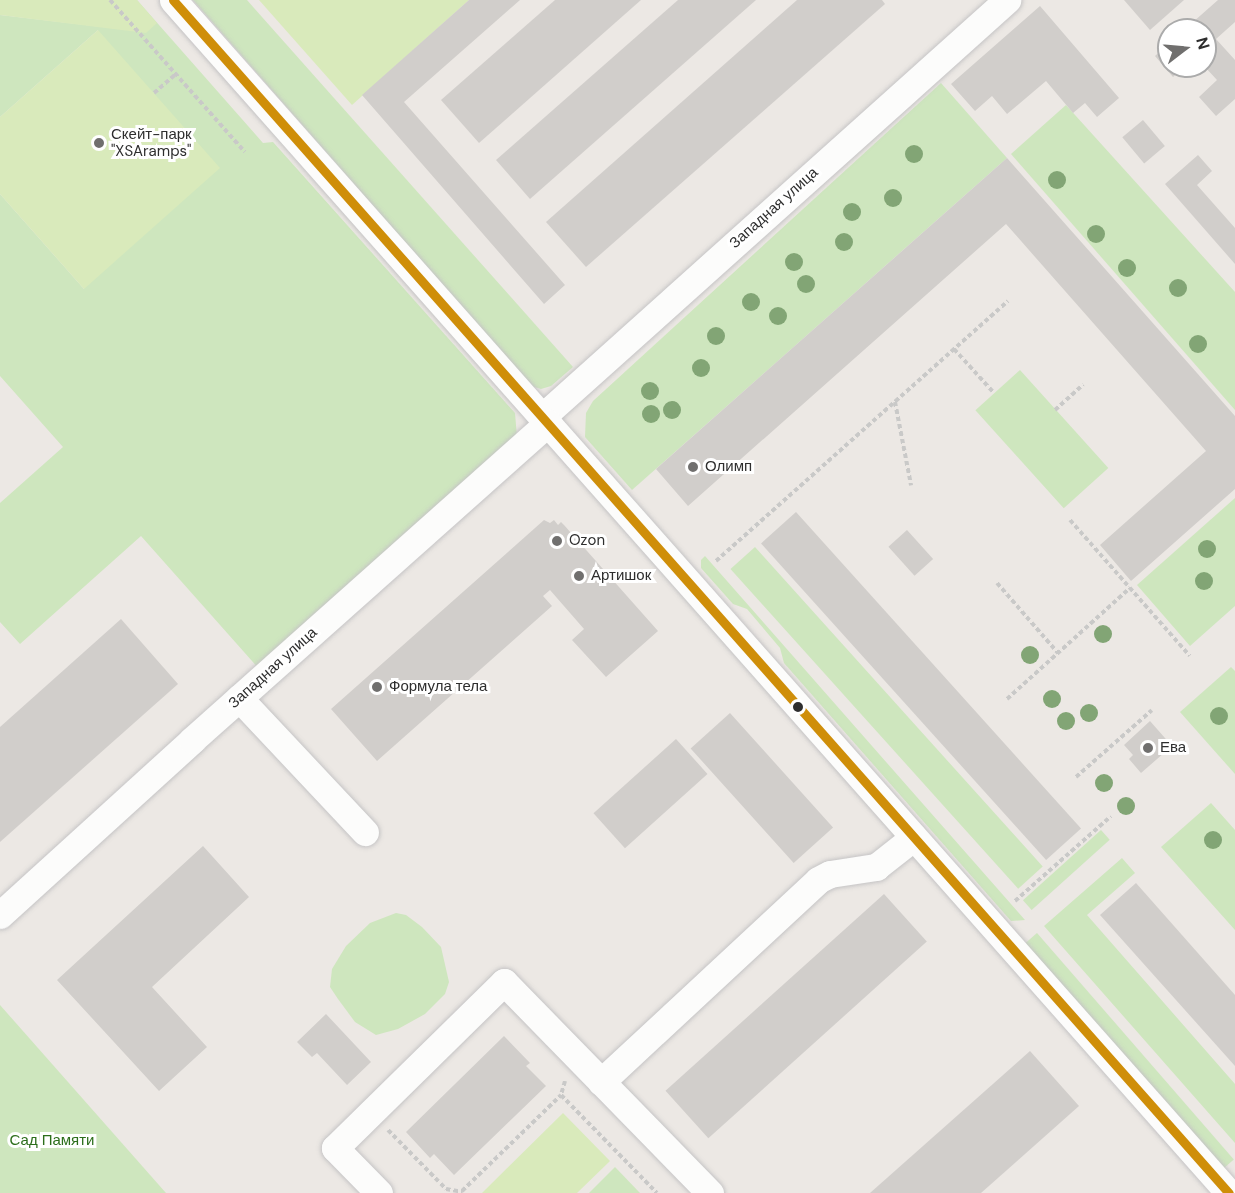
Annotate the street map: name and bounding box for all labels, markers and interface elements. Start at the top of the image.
north arrow [1157,18,1217,78]
text: N [1191,35,1215,52]
place label: Скейт-парк "XSAramps" [111,125,192,160]
marker: Скейт-парк "XSAramps" [92,136,106,150]
street label: Западная улица [726,164,822,252]
place label: Олимп [705,458,752,476]
marker: Олимп [686,460,700,474]
place label: Ozon [569,532,605,550]
marker: Ozon [550,534,564,548]
place label: Артишок [591,567,651,585]
marker: Артишок [572,569,586,583]
street label: Западная улица [225,624,321,712]
place label: Формула тела [389,678,487,696]
marker: Формула тела [370,680,384,694]
unlabelled marker [792,701,804,713]
place label: Ева [1160,739,1186,757]
marker: Ева [1141,741,1155,755]
park label: Сад Памяти [10,1132,94,1150]

